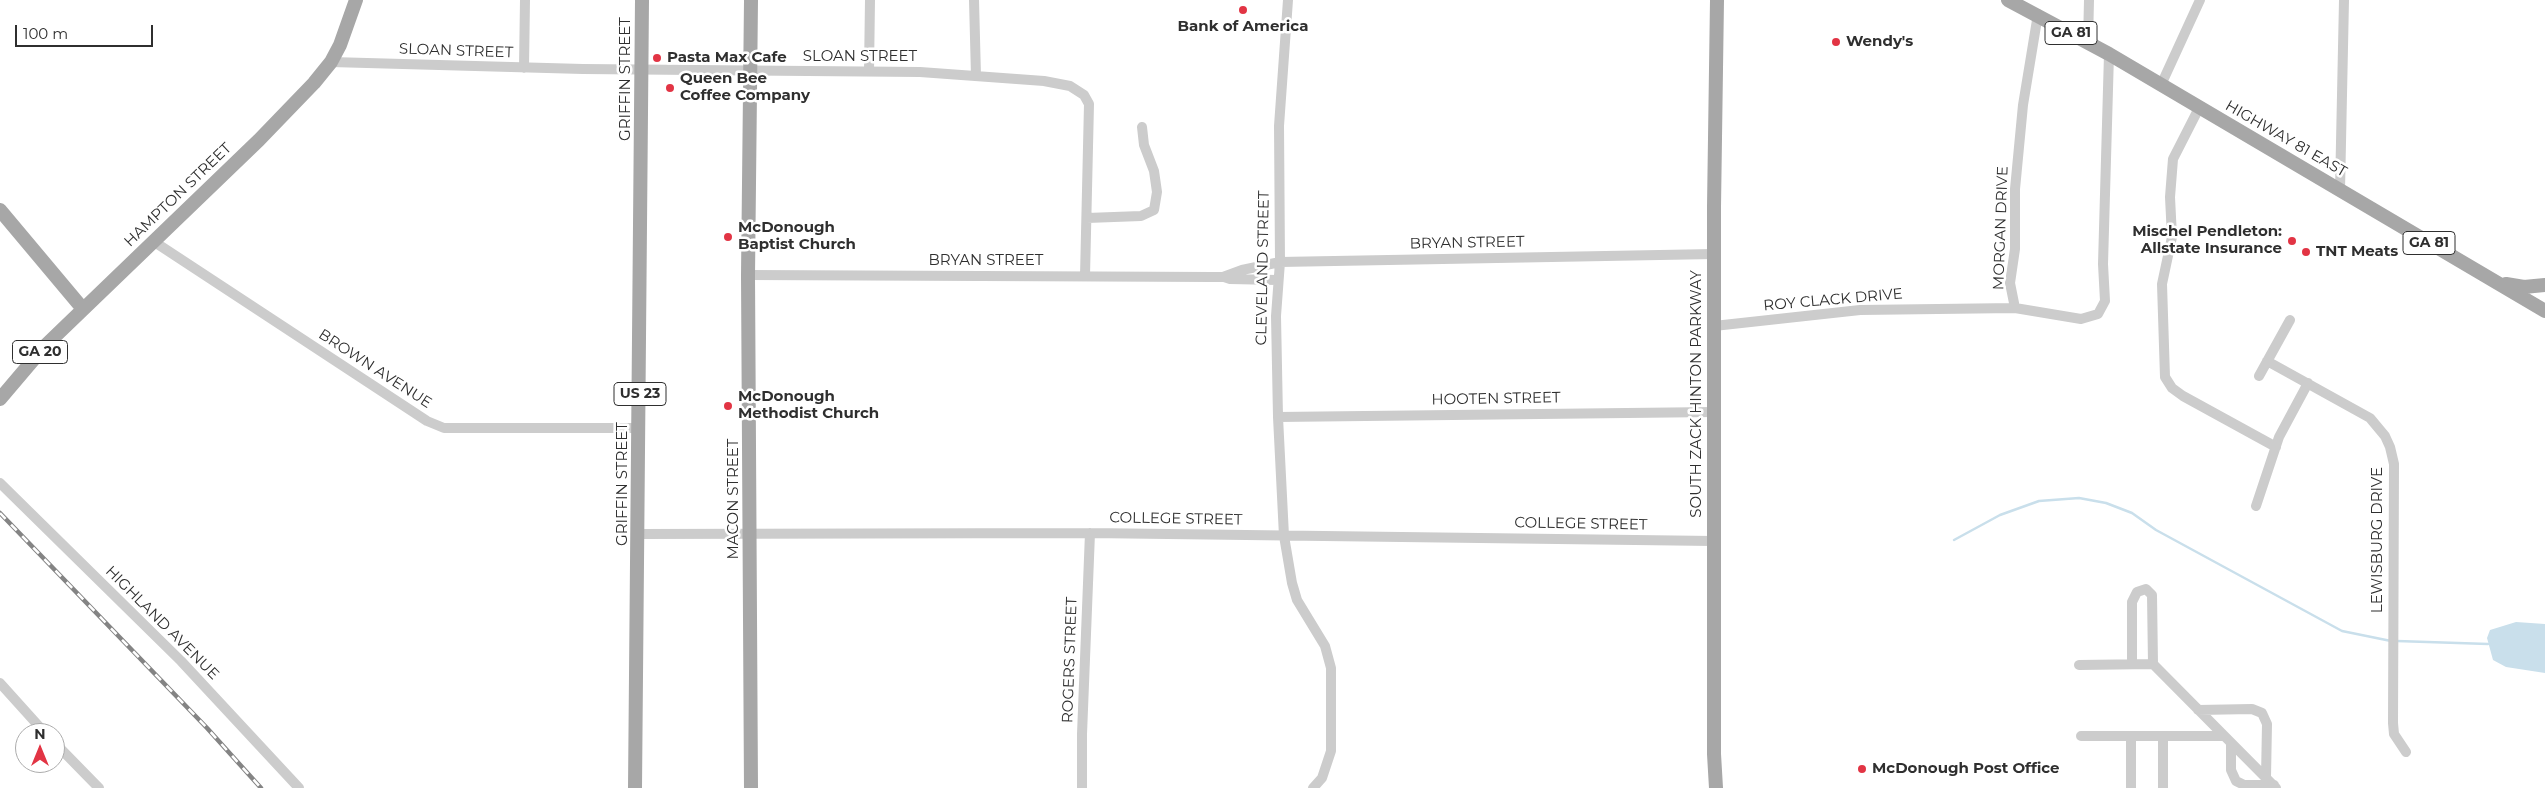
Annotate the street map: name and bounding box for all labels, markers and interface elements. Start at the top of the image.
marker: Bank of America [1237,4,1249,16]
scale bar [18,15,155,47]
street label: GRIFFIN STREET [617,17,635,141]
place label: Bank of America [1178,18,1308,36]
road number: GA 81 [2045,22,2097,44]
text: 100 m [23,24,68,43]
place label: Wendy's [1846,33,1913,51]
marker: Wendy's [1830,36,1842,48]
street label: SLOAN STREET [399,40,513,62]
street label: SLOAN STREET [803,48,917,66]
place label: Pasta Max Cafe [667,49,787,67]
marker: Pasta Max Cafe [651,52,663,64]
place label: Queen Bee Coffee Company [680,70,810,105]
marker: Queen Bee Coffee Company [664,82,676,94]
street label: HIGHWAY 81 EAST [2222,97,2350,181]
street label: HAMPTON STREET [121,139,235,251]
street label: MORGAN DRIVE [1990,166,2012,290]
street label: CLEVELAND STREET [1253,190,1273,346]
place label: McDonough Baptist Church [738,219,856,254]
place label: Mischel Pendleton: Allstate Insurance [2132,223,2282,258]
marker: McDonough Baptist Church [722,231,734,243]
road number: GA 81 [2403,232,2455,254]
street label: BRYAN STREET [1409,233,1525,253]
marker: Mischel Pendleton: Allstate Insurance [2286,235,2298,247]
place label: TNT Meats [2316,243,2398,261]
marker: TNT Meats [2300,246,2312,258]
street label: BRYAN STREET [929,252,1043,270]
street label: SOUTH ZACK HINTON PARKWAY [1688,270,1706,518]
street label: ROY CLACK DRIVE [1763,285,1903,315]
street label: BROWN AVENUE [315,326,435,412]
road number: GA 20 [12,341,68,364]
road number: US 23 [614,382,666,406]
place label: McDonough Methodist Church [738,388,879,423]
street label: HOOTEN STREET [1431,389,1561,409]
marker: McDonough Methodist Church [722,400,734,412]
street label: GRIFFIN STREET [614,422,632,546]
street label: MACON STREET [725,439,743,559]
street label: LEWISBURG DRIVE [2369,467,2387,613]
street label: COLLEGE STREET [1109,509,1243,529]
street label: COLLEGE STREET [1514,514,1648,534]
street label: HIGHLAND AVENUE [101,562,223,684]
street label: ROGERS STREET [1059,597,1081,723]
north arrow [15,723,65,773]
text: N [34,725,46,743]
place label: McDonough Post Office [1872,760,2059,778]
marker: McDonough Post Office [1856,763,1868,775]

